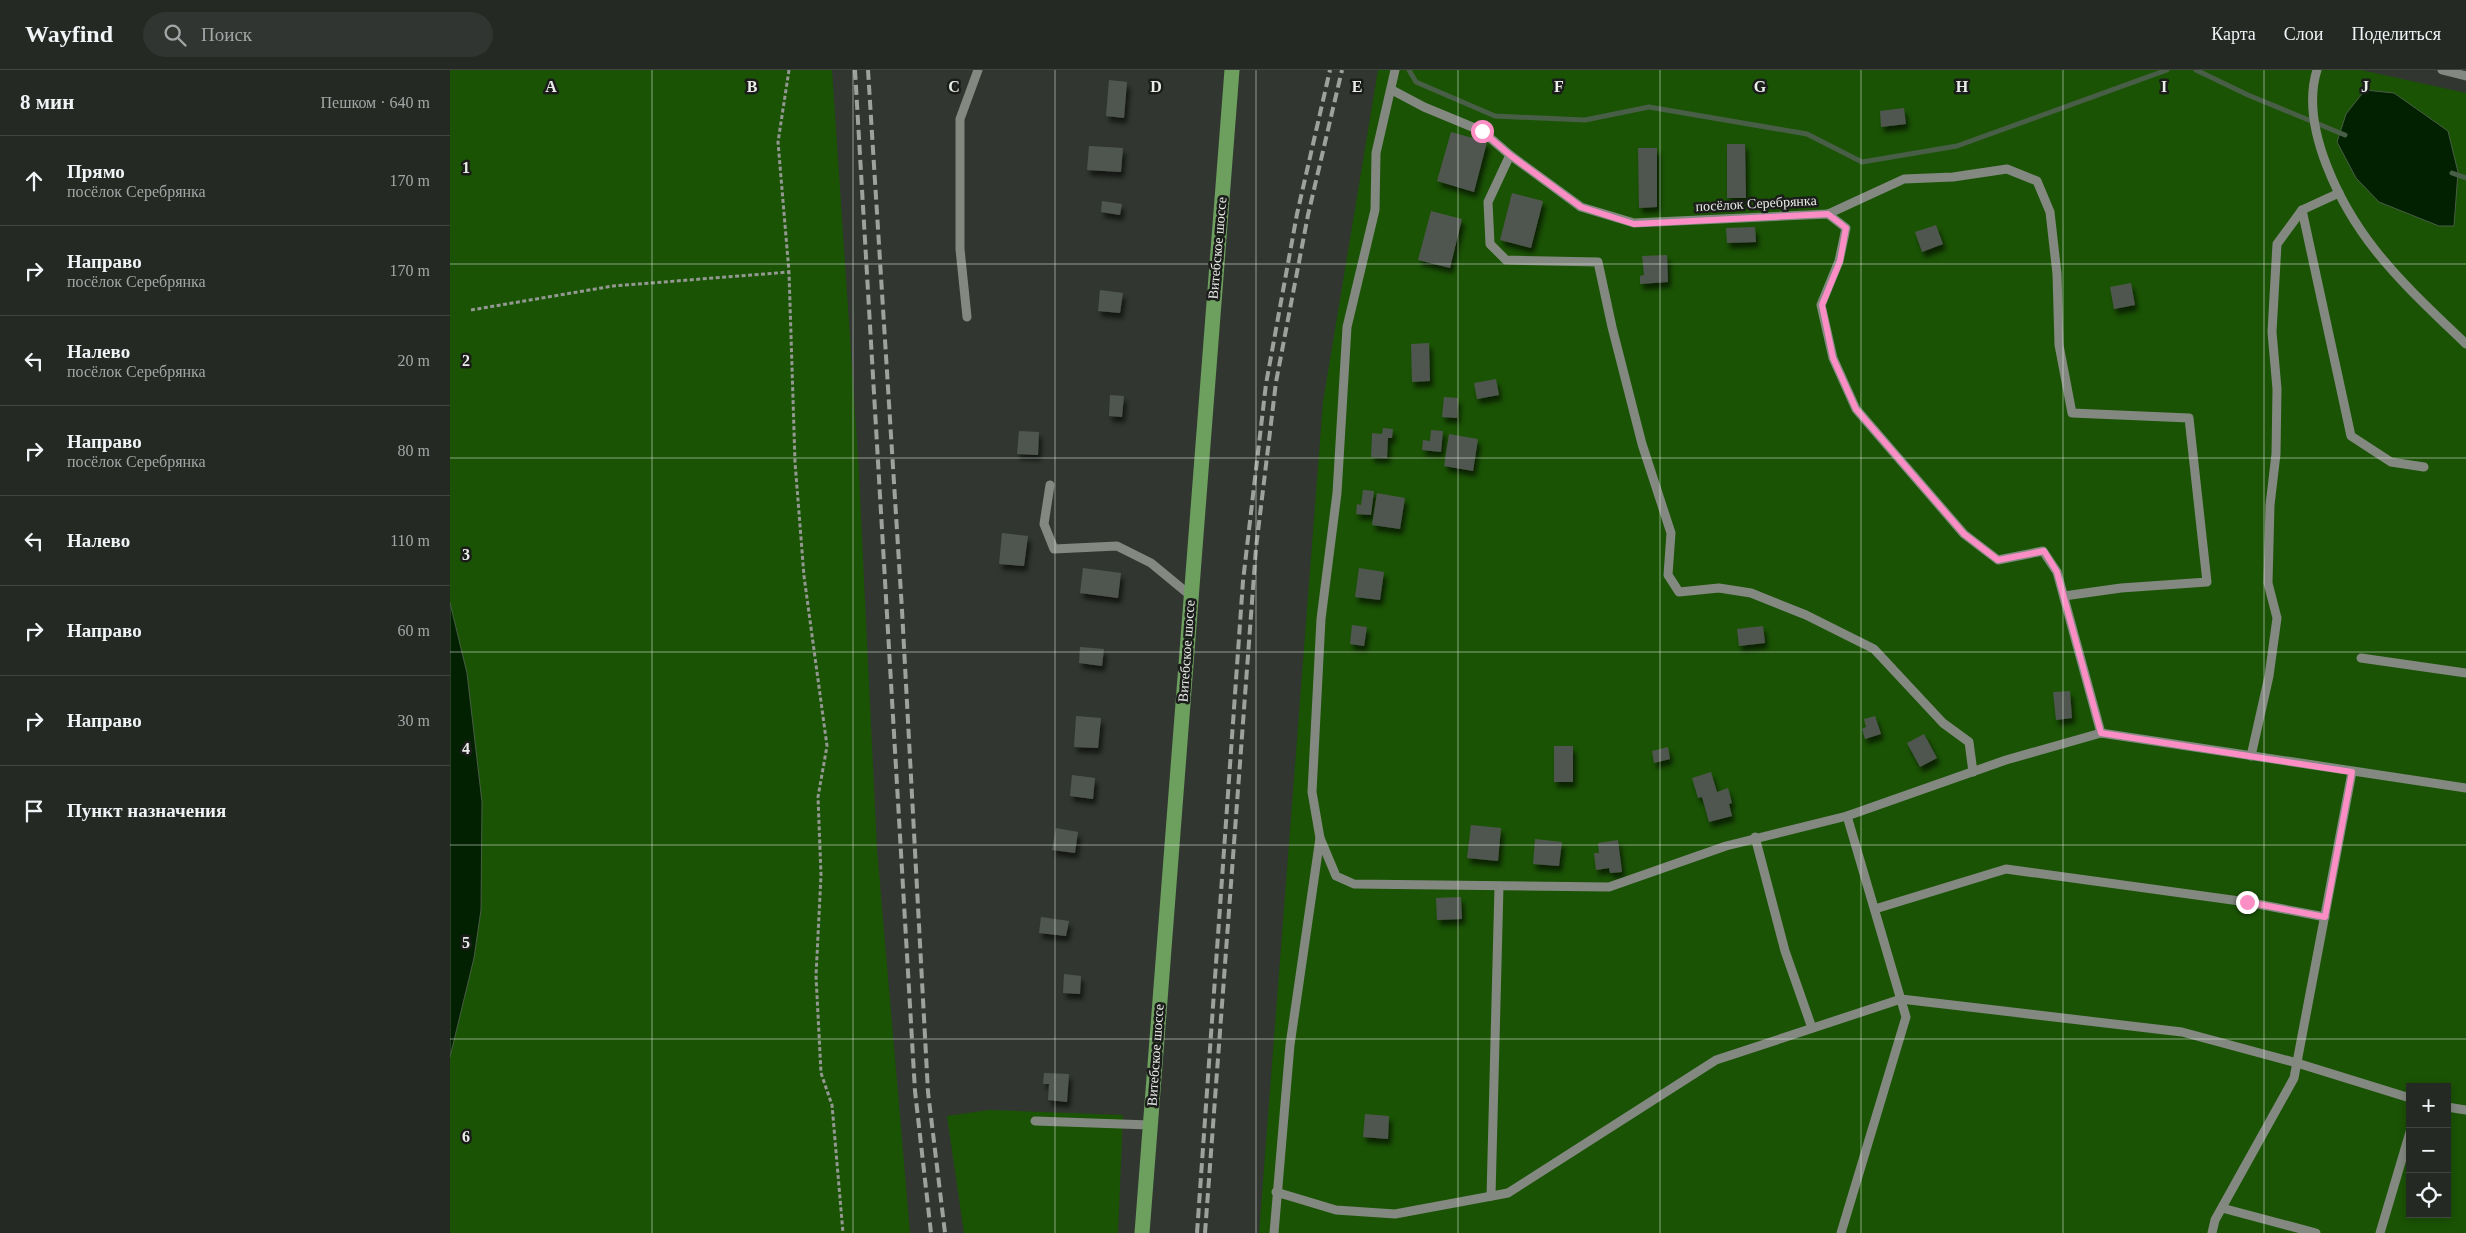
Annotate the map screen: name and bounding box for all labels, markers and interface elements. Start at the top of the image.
search box [143,12,493,57]
text: Wayfind [25,21,113,47]
icon: search [161,21,189,49]
text: Поиск [201,24,252,45]
text: Карта [2211,24,2256,44]
text: Слои [2284,24,2323,44]
text: Поделиться [2351,24,2441,44]
text: A [545,78,557,95]
text: B [747,78,758,95]
text: C [948,78,960,95]
text: D [1150,78,1162,95]
text: E [1352,78,1362,95]
text: F [1554,78,1564,95]
text: G [1754,78,1767,95]
text: H [1956,78,1969,95]
text: I [2161,78,2167,95]
text: J [2361,78,2369,95]
text: 8 мин [20,90,74,114]
text: Пешком · 640 m [320,94,430,111]
route start [1471,120,1494,143]
text: 1 [462,159,470,176]
text: Прямо [67,161,125,182]
icon: ahead [20,167,48,195]
text: 170 m [390,172,430,189]
text: посёлок Серебрянка [67,183,206,200]
street label: посёлок Серебрянка [1695,193,1818,214]
street label: Витебское шоссе [1206,196,1229,300]
text: Направо [67,251,142,272]
icon: right [20,257,48,285]
text: 170 m [390,262,430,279]
text: посёлок Серебрянка [67,273,206,290]
text: Налево [67,341,130,362]
icon: left [20,347,48,375]
text: 20 m [398,352,430,369]
text: 2 [462,352,470,369]
text: посёлок Серебрянка [67,363,206,380]
text: Направо [67,431,142,452]
icon: right [20,437,48,465]
text: 80 m [398,442,430,459]
text: посёлок Серебрянка [67,453,206,470]
icon: left [20,527,48,555]
text: Налево [67,530,130,551]
text: 110 m [390,532,430,549]
text: 3 [462,546,470,563]
street label: Витебское шоссе [1175,599,1198,703]
icon: right [20,617,48,645]
text: Направо [67,620,142,641]
text: 60 m [398,622,430,639]
icon: right [20,707,48,735]
text: Направо [67,710,142,731]
text: 30 m [398,712,430,729]
text: 4 [462,740,470,757]
icon: arrive [20,797,48,825]
text: Пункт назначения [67,800,226,821]
route end [2236,891,2259,914]
text: 5 [462,934,470,951]
street label: Витебское шоссе [1144,1003,1167,1107]
map controls [2406,1083,2451,1218]
button: + [2406,1083,2451,1128]
text: 6 [462,1128,470,1145]
button: − [2406,1128,2451,1173]
button: locate [2406,1173,2451,1218]

